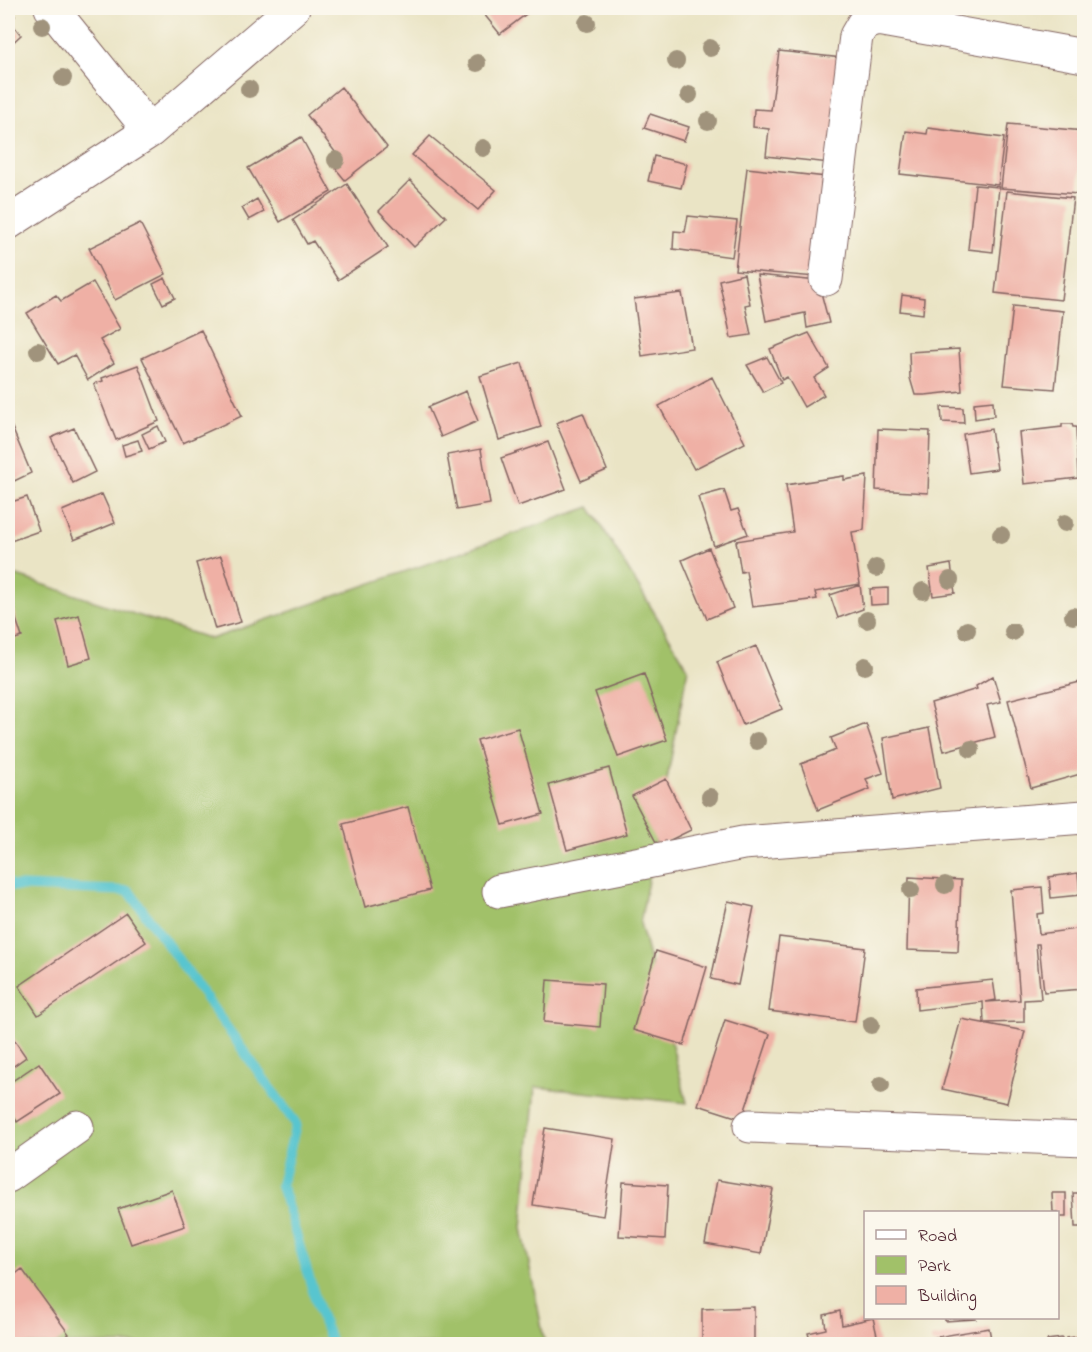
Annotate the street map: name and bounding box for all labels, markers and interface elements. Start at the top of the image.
legend [864,1211,1059,1319]
text: Road [918,1224,957,1250]
text: Park [918,1254,951,1280]
text: Building [917,1284,977,1311]

